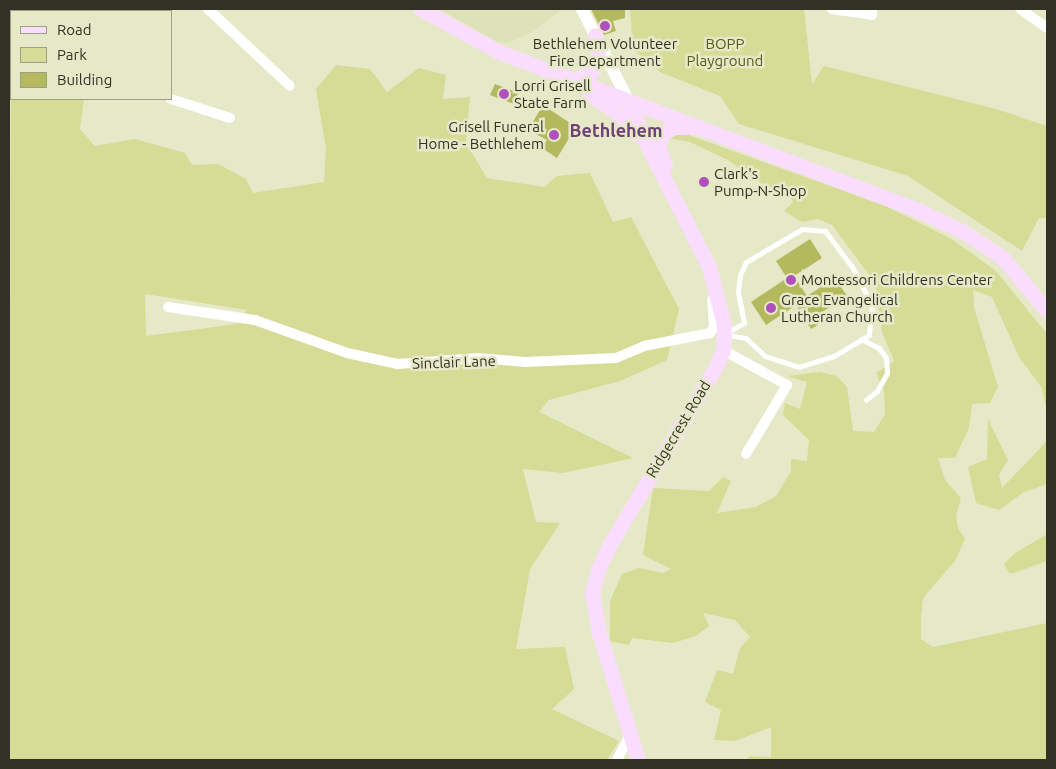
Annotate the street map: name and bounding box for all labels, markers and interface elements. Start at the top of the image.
legend [10,10,172,100]
marker: Bethlehem Volunteer Fire Department [599,20,611,32]
text: Road [57,21,92,38]
place label: Bethlehem Volunteer Fire Department [533,34,677,69]
park label: BOPP Playground [687,34,763,69]
text: Park [57,46,87,63]
text: Building [57,71,112,88]
place label: Lorri Grisell State Farm [514,76,591,111]
marker: Lorri Grisell State Farm [498,88,510,100]
place label: Grisell Funeral Home - Bethlehem [418,117,544,152]
district label: Bethlehem [570,119,662,141]
marker: Grisell Funeral Home - Bethlehem [548,129,560,141]
place label: Clark's Pump-N-Shop [714,164,807,199]
marker: Clark's Pump-N-Shop [698,176,710,188]
place label: Montessori Childrens Center [801,271,993,289]
marker: Montessori Childrens Center [785,274,797,286]
place label: Grace Evangelical Lutheran Church [781,290,898,325]
marker: Grace Evangelical Lutheran Church [765,302,777,314]
street label: Sinclair Lane [412,352,496,372]
street label: Ridgecrest Road [642,377,714,481]

